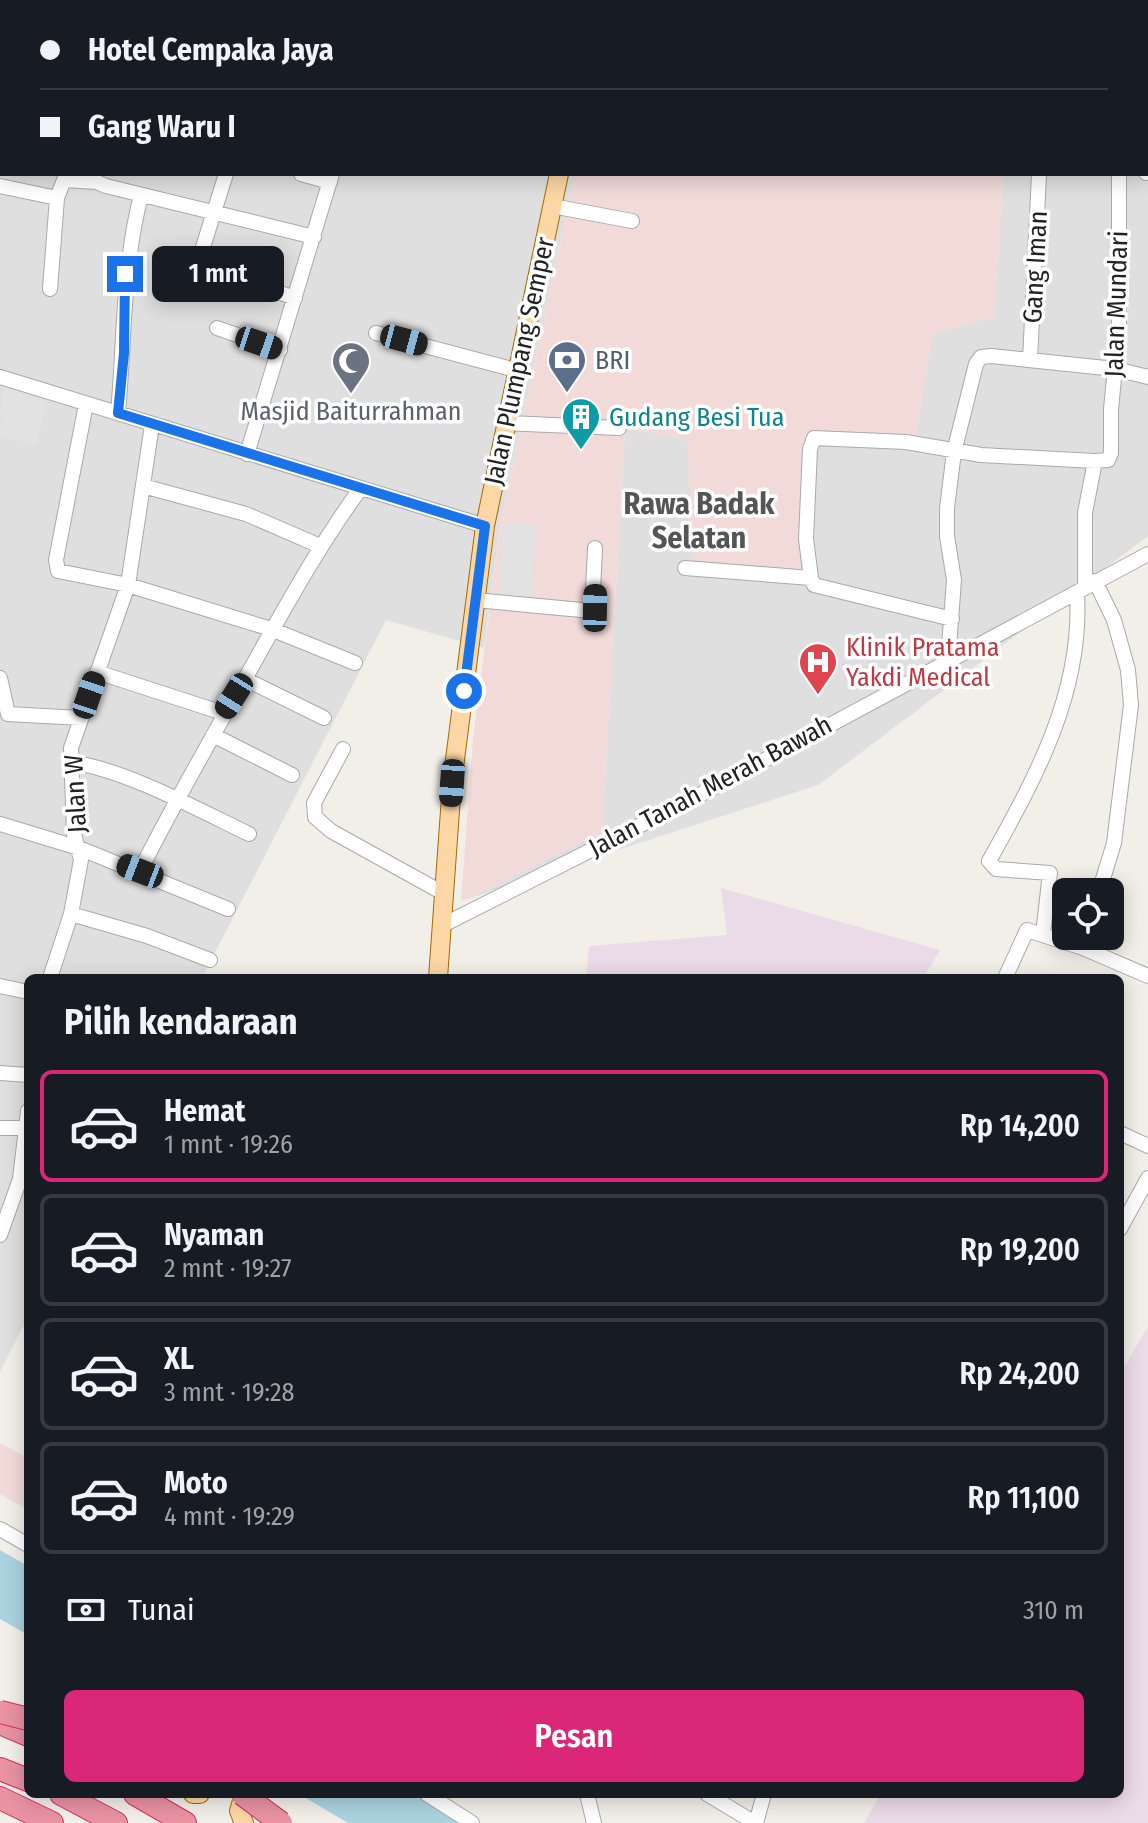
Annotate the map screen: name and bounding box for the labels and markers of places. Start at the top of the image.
bank icon: BRI [546,339,588,394]
mosque icon: Masjid Baiturrahman [330,340,372,395]
place label: BRI [595,345,630,376]
place label: Masjid Baiturrahman [240,396,462,427]
building icon: Gudang Besi Tua [560,396,602,451]
place label: Gudang Besi Tua [609,402,784,433]
place label: Klinik Pratama Yakdi Medical [846,632,1000,693]
hospital icon: Klinik Pratama Yakdi Medical [797,641,839,696]

